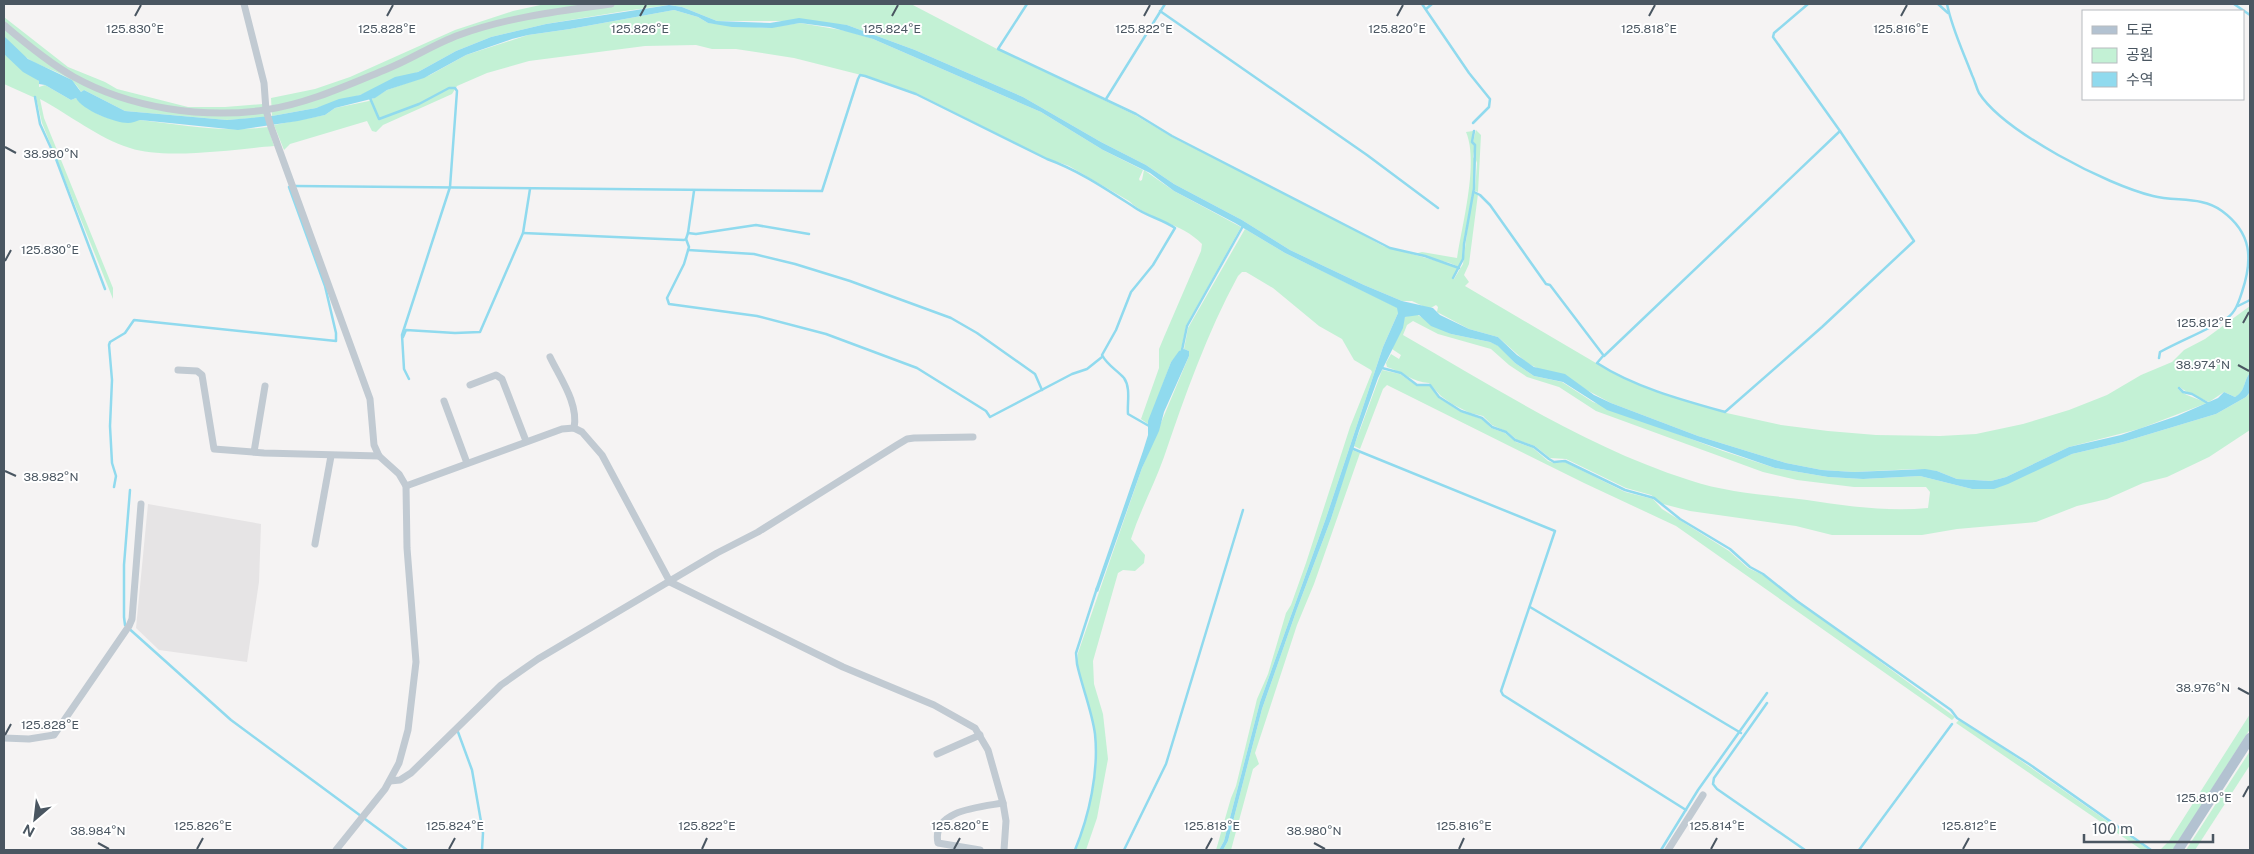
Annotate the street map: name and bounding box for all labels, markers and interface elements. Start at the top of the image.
legend [2082,10,2244,100]
text: 도로 [2126,21,2154,38]
text: 125.830°E [106,22,164,36]
text: 125.828°E [358,22,416,36]
text: 125.826°E [611,22,669,36]
text: 125.824°E [863,22,921,36]
text: 125.822°E [1115,22,1173,36]
text: 125.820°E [1368,22,1426,36]
text: 125.818°E [1621,22,1677,36]
text: 125.816°E [1873,22,1929,36]
text: 공원 [2126,46,2154,63]
text: 수역 [2126,71,2154,88]
text: 38.980°N [23,147,79,161]
text: 125.830°E [21,243,79,257]
text: 125.812°E [2176,316,2232,330]
text: 38.974°N [2176,358,2230,372]
text: 38.982°N [24,470,78,484]
text: 38.976°N [2176,681,2230,695]
text: 125.828°E [21,718,79,732]
text: 125.810°E [2176,791,2232,805]
north arrow [10,794,60,844]
scale bar [2084,812,2213,844]
text: 125.826°E [174,819,232,833]
text: 125.824°E [426,819,484,833]
text: 125.822°E [678,819,736,833]
text: 125.820°E [931,819,989,833]
text: 125.818°E [1184,819,1240,833]
text: 125.816°E [1436,819,1492,833]
text: 125.814°E [1689,819,1745,833]
text: 125.812°E [1941,819,1997,833]
text: 100 m [2092,820,2133,837]
text: N [20,821,37,840]
text: 38.984°N [70,824,126,838]
text: 38.980°N [1286,824,1342,838]

